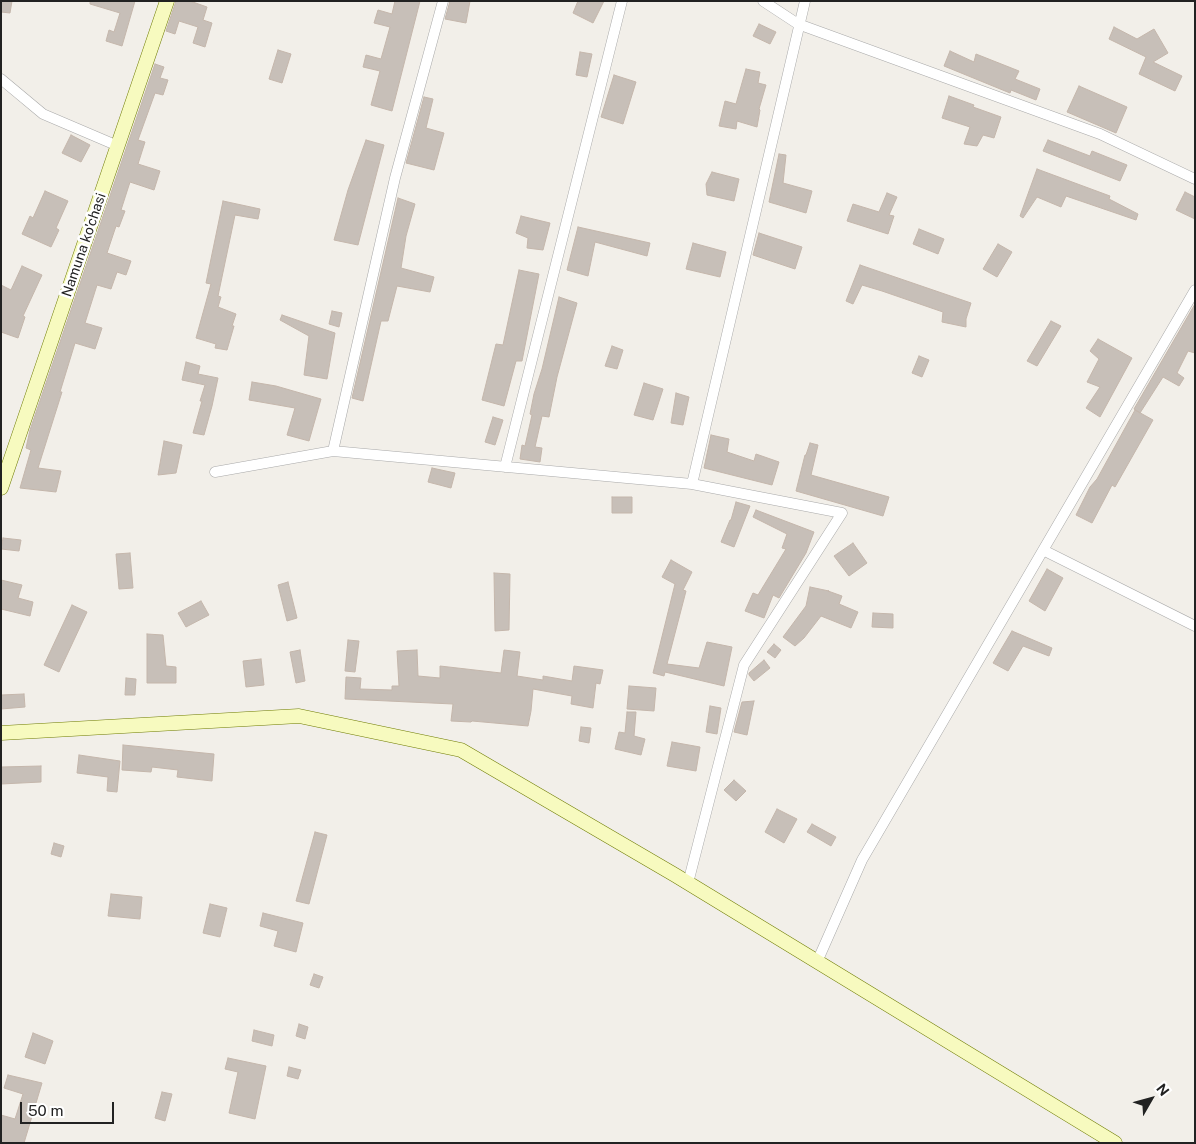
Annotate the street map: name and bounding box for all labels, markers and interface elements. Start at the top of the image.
street label: Namuna ko'chasi [58,191,110,299]
north arrow [1126,1074,1176,1124]
text: N [1153,1081,1172,1099]
scale bar [22,1092,116,1124]
text: 50 m [28,1102,63,1119]

